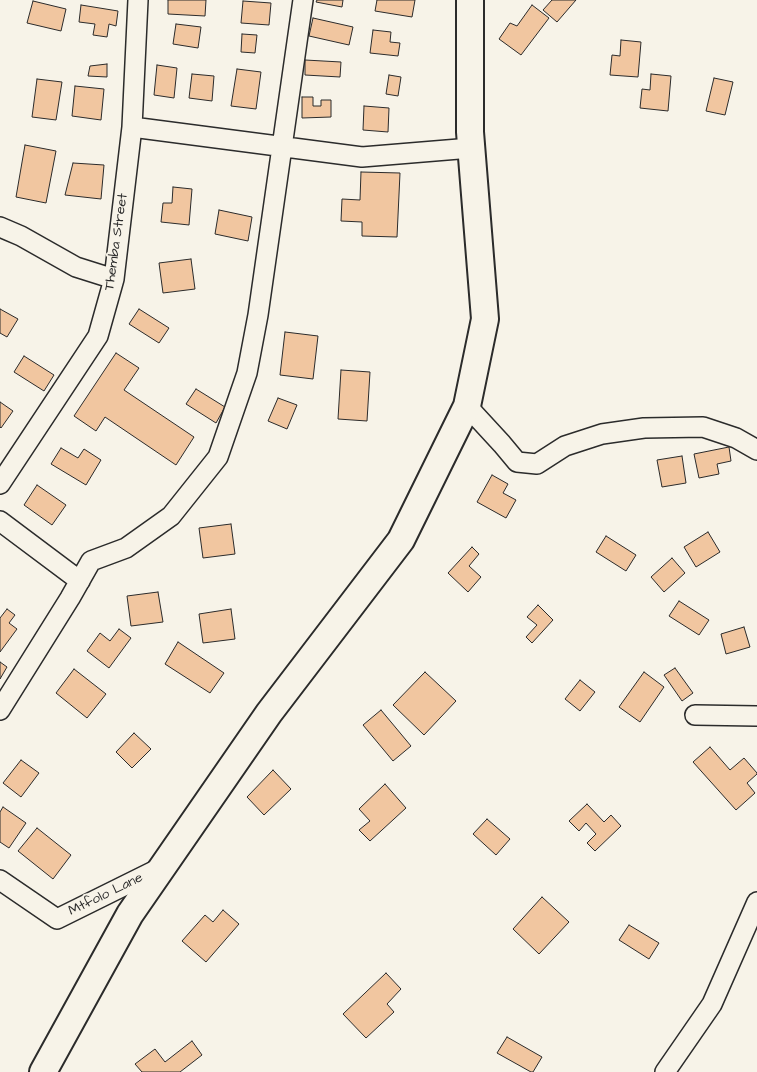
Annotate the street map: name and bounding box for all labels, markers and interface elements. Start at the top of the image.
street label: Themba Street [102,192,132,292]
street label: Mtfolo Lane [66,870,146,920]

